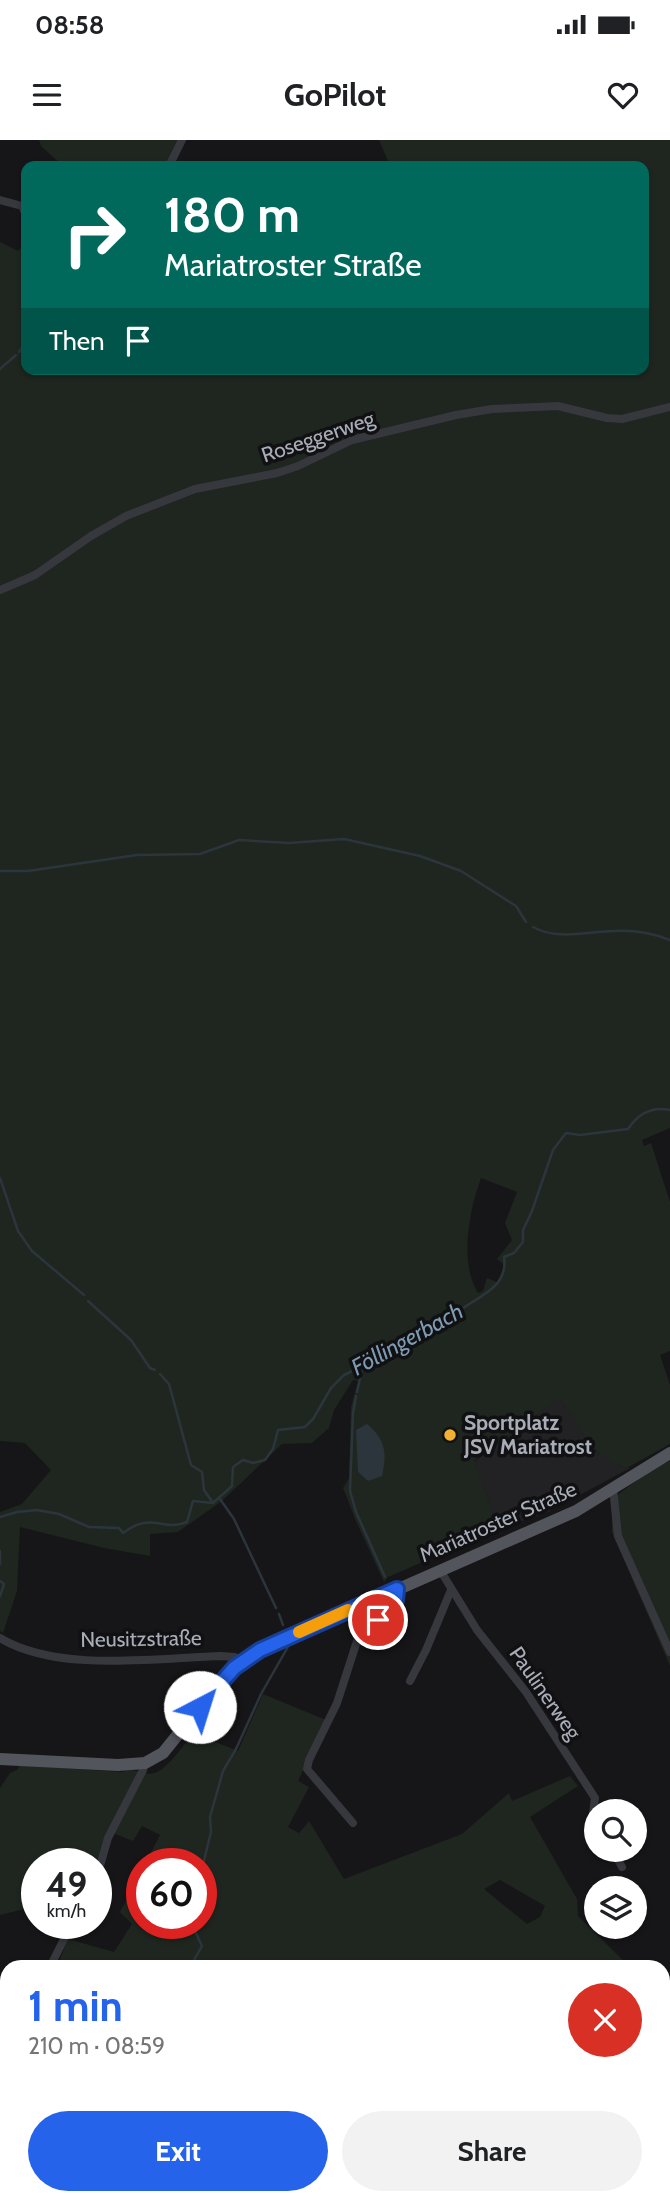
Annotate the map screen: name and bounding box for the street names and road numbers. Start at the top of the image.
street label: Roseggerweg [258,405,378,468]
street label: Mariatroster Straße [415,1476,580,1567]
street label: Neusitzstraße [80,1625,202,1652]
street label: Paulinerweg [504,1641,587,1744]

